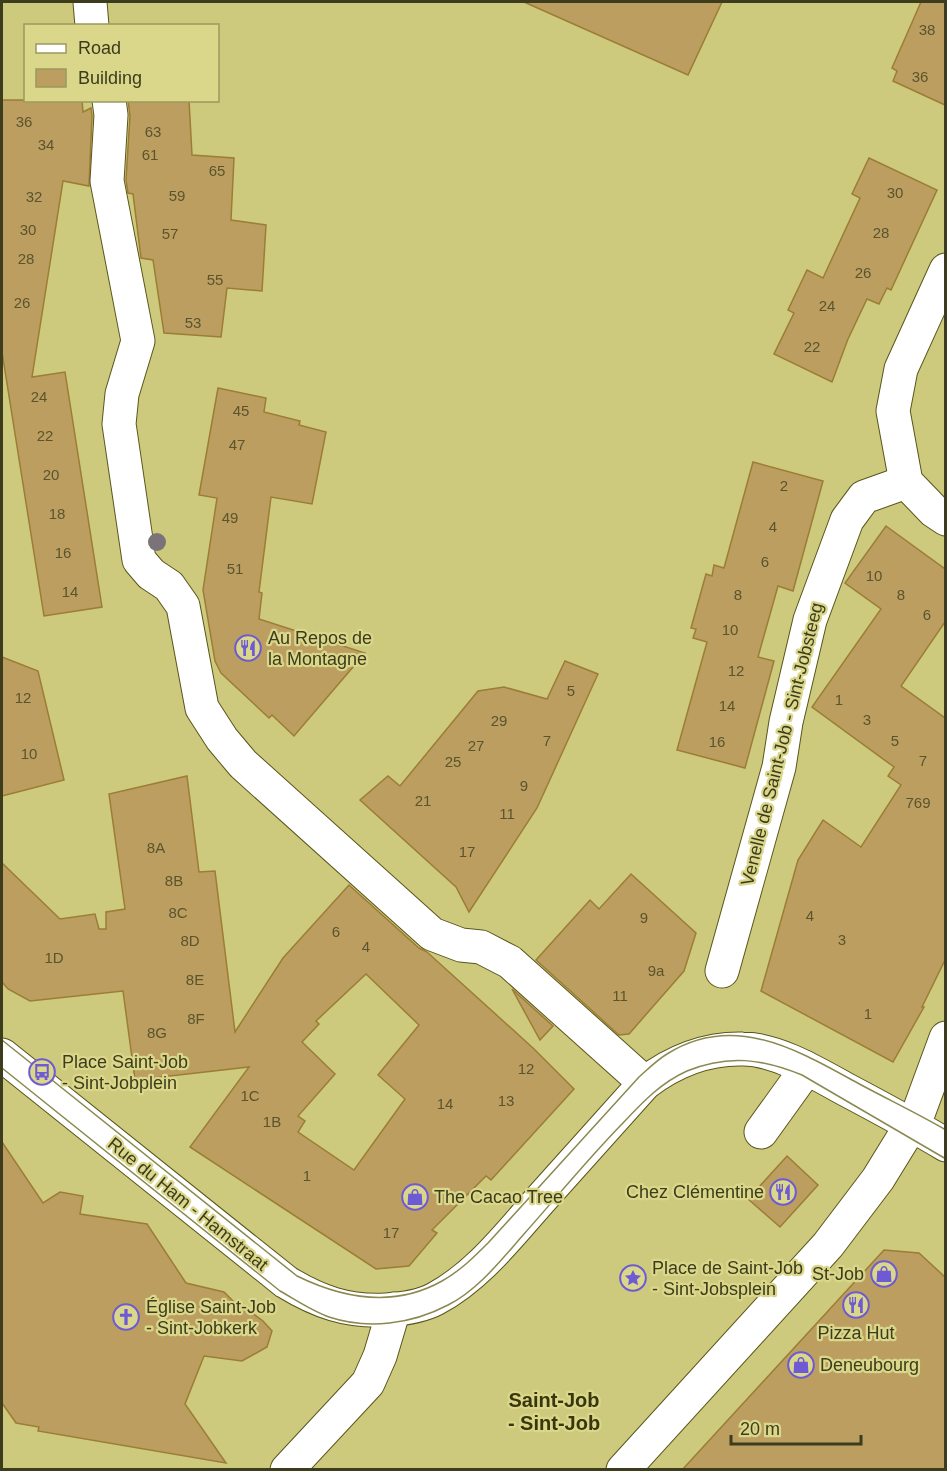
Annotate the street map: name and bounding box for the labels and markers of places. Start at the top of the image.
place label: Au Repos de la Montagne [268,628,372,669]
restaurant icon: Au Repos de la Montagne [233,633,263,663]
place label: Place Saint-Job - Sint-Jobplein [62,1052,188,1093]
bus stop icon: Place Saint-Job - Sint-Jobplein [27,1057,57,1087]
restaurant icon: Chez Clémentine [768,1177,798,1207]
shop icon: The Cacao Tree [400,1182,430,1212]
place label: Chez Clémentine [626,1182,764,1202]
place label: The Cacao Tree [434,1187,563,1207]
place label: Place de Saint-Job - Sint-Jobsplein [652,1258,803,1299]
shop icon: St-Job [869,1259,899,1289]
place icon: Place de Saint-Job - Sint-Jobsplein [618,1263,648,1293]
place label: St-Job [812,1264,864,1284]
restaurant icon: Pizza Hut [841,1290,871,1320]
place label: Église Saint-Job - Sint-Jobkerk [146,1297,276,1338]
church icon: Église Saint-Job - Sint-Jobkerk [111,1302,141,1332]
place label: Pizza Hut [817,1323,895,1343]
shop icon: Deneubourg [786,1350,816,1380]
place label: Deneubourg [820,1355,919,1375]

